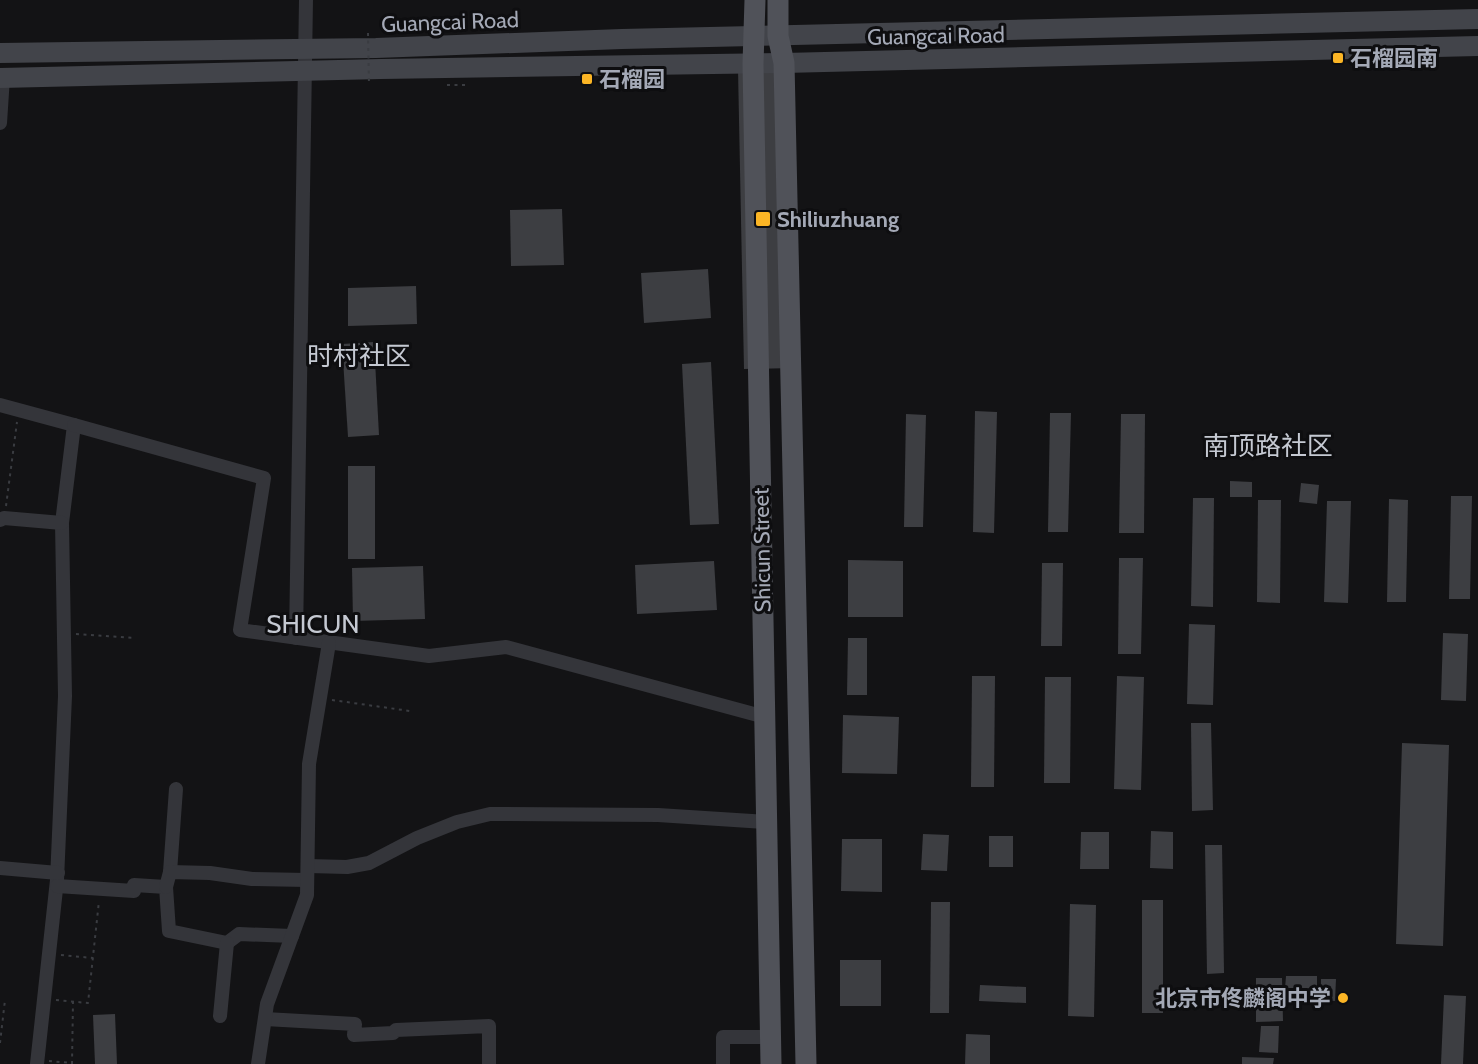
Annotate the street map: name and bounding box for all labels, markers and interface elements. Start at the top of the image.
street label: Guangcai Road [381,6,519,38]
street label: Guangcai Road [867,21,1005,51]
place label: 石榴园南 [1350,45,1438,72]
marker: 石榴园南 [1331,51,1345,65]
place label: 石榴园 [599,66,665,93]
marker: 石榴园 [580,72,594,86]
place label: Shiliuzhuang [777,206,899,233]
marker: Shiliuzhuang [754,210,772,228]
district label: 时村社区 [307,340,411,372]
district label: 南顶路社区 [1203,430,1333,462]
street label: Shicun Street [747,487,777,613]
district label: SHICUN [266,608,360,640]
place label: 北京市佟麟阁中学 [1155,985,1331,1012]
marker: 北京市佟麟阁中学 [1336,991,1350,1005]

